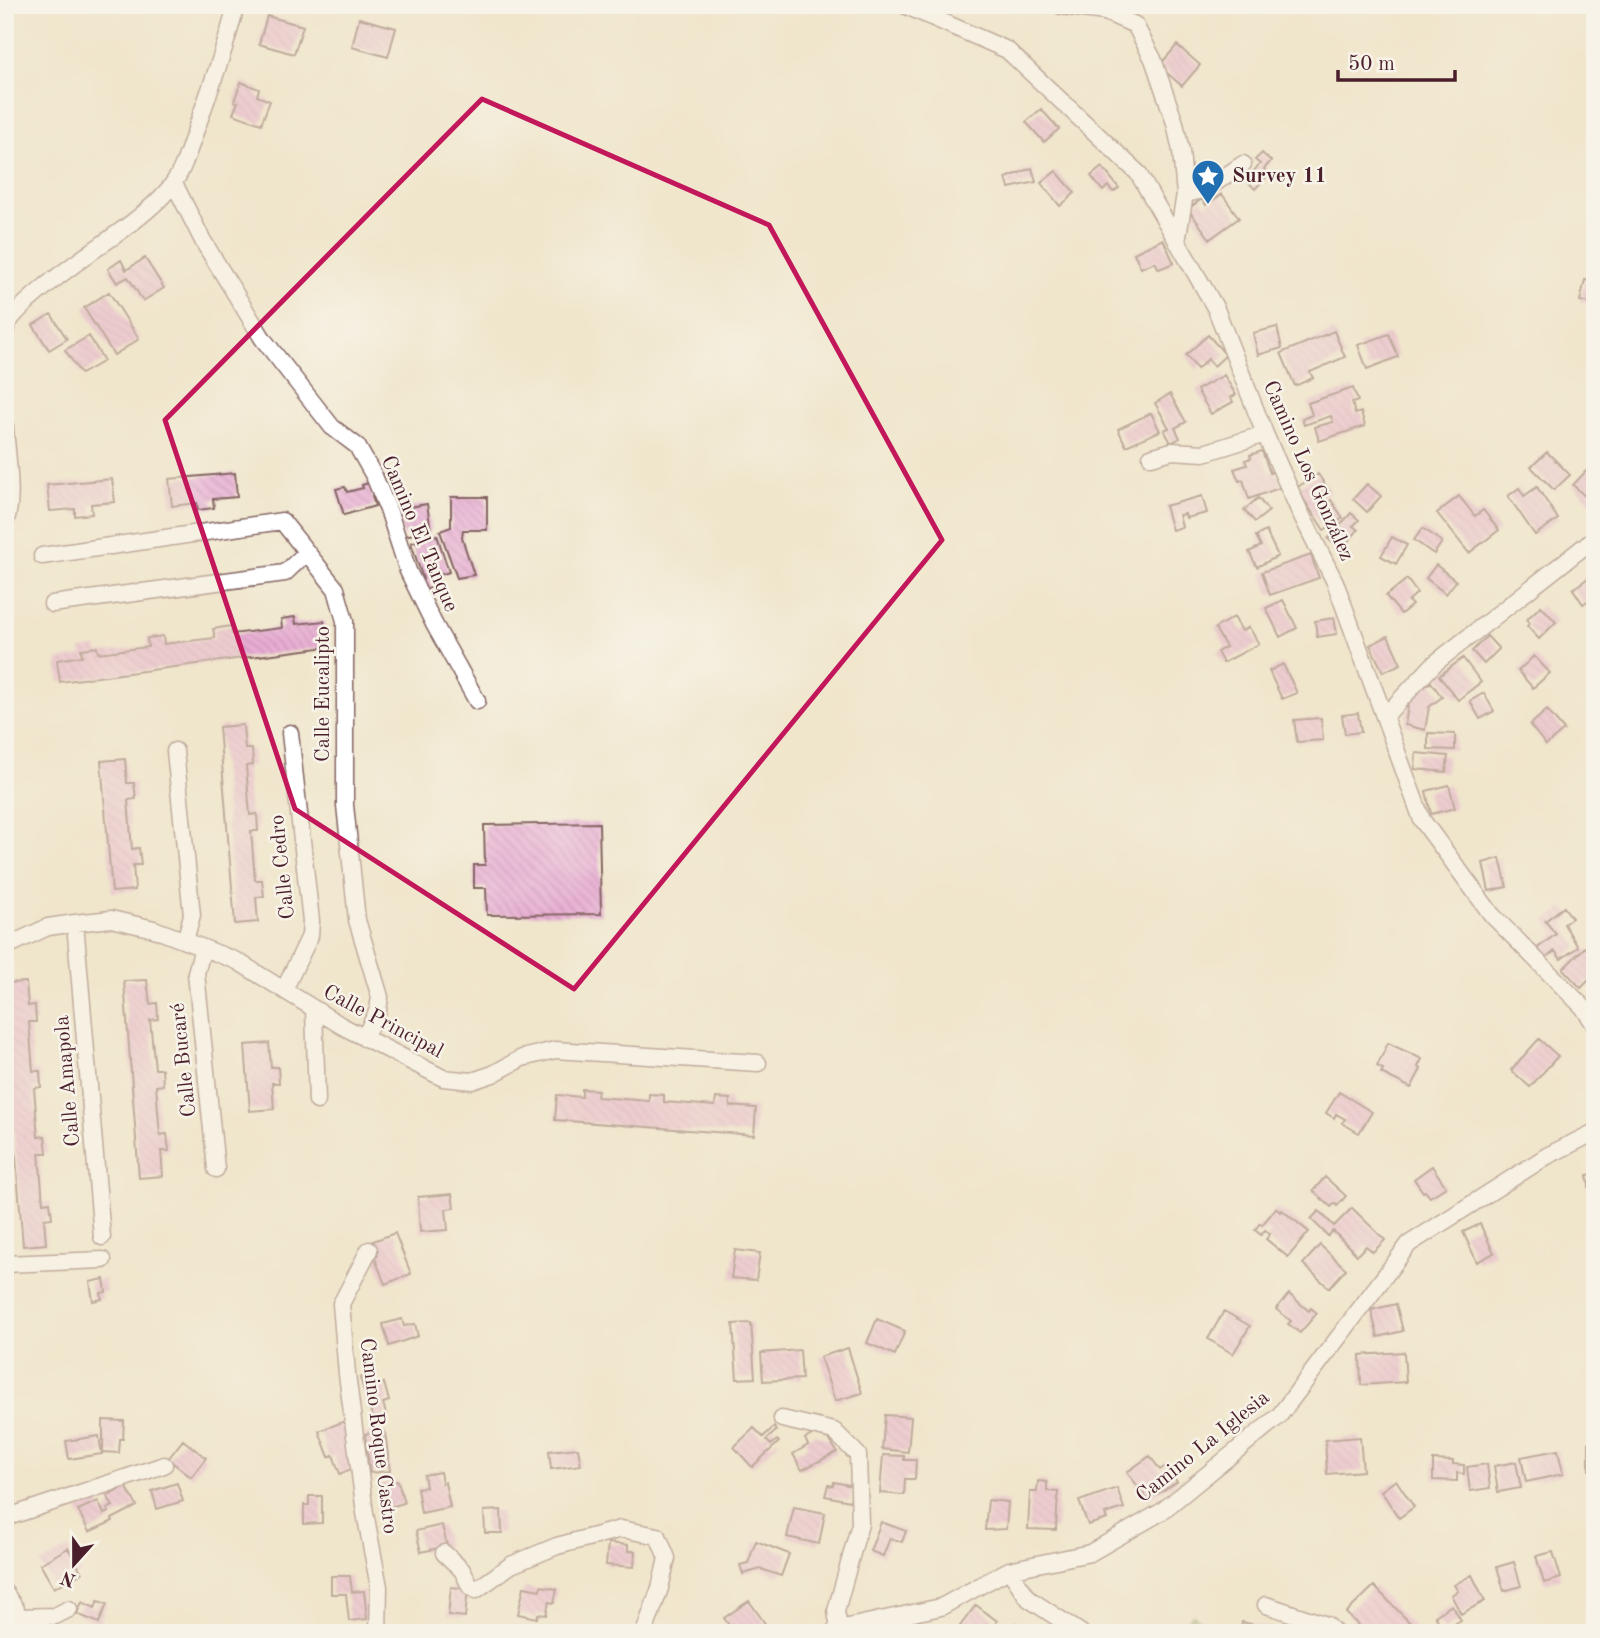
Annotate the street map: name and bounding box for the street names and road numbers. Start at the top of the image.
street label: Camino Los González [1259,378,1357,564]
street label: Camino El Tanque [377,453,461,615]
street label: Calle Eucalipto [313,626,334,762]
street label: Calle Cedro [267,814,299,920]
street label: Calle Principal [319,982,447,1063]
street label: Calle Bucaré [168,1002,200,1118]
street label: Calle Amapola [52,1014,84,1148]
street label: Camino Roque Castro [356,1337,400,1535]
street label: Camino La Iglesia [1132,1387,1274,1507]

